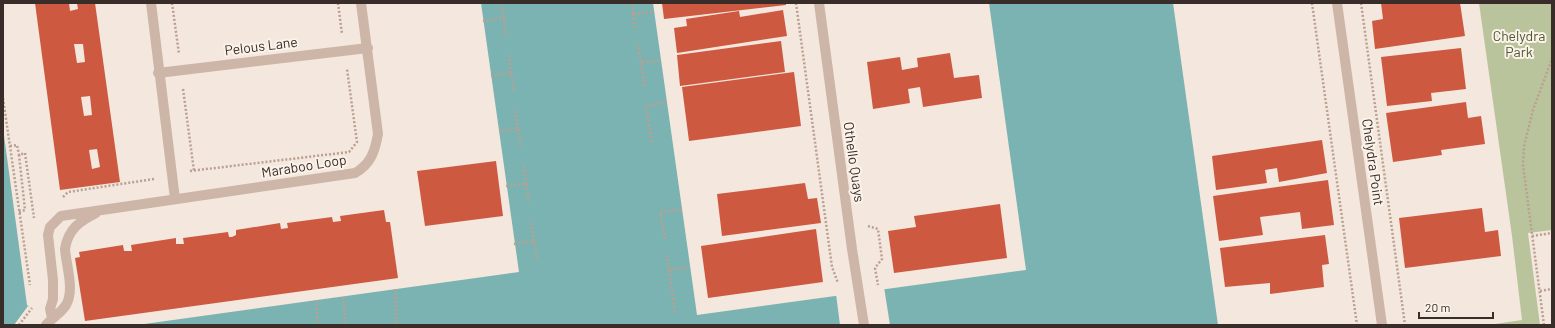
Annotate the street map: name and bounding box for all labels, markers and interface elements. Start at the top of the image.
park label: Chelydra Park [1493,27,1545,60]
street label: Pelous Lane [223,33,298,58]
street label: Chelydra Point [1359,117,1388,206]
street label: Othello Quays [840,121,869,203]
street label: Maraboo Loop [260,150,348,181]
scale bar [1419,294,1493,320]
text: 20 m [1425,300,1451,314]

